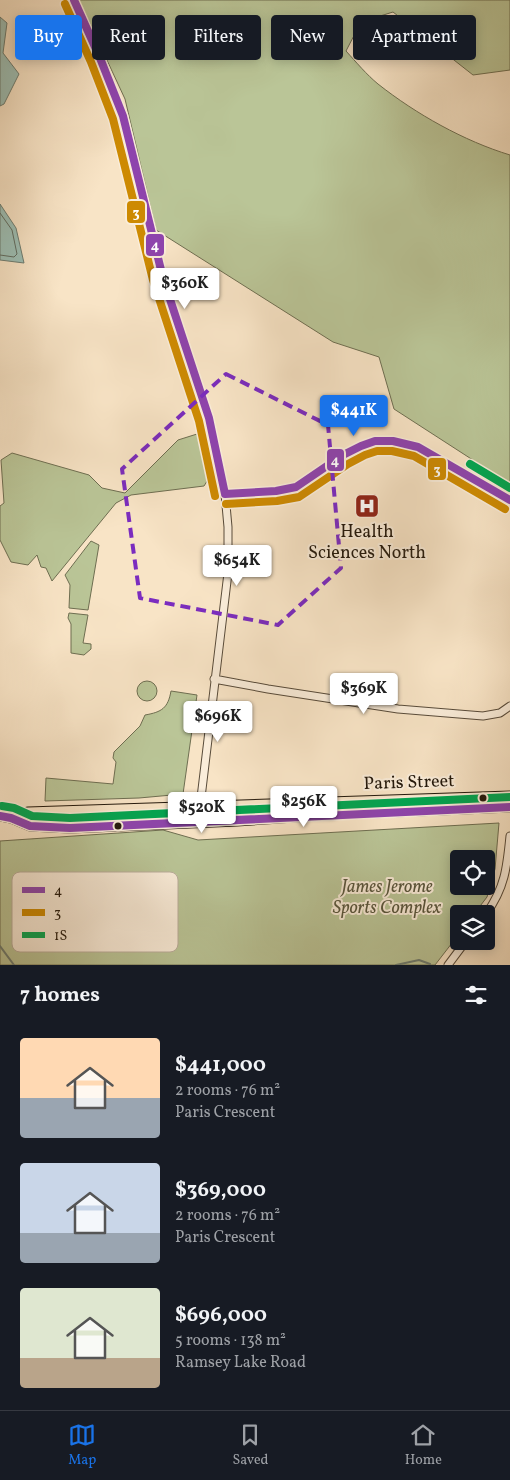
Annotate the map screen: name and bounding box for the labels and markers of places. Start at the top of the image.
pin: $360K [150,268,220,310]
pin: $441K [319,394,389,437]
hospital icon: Health Sciences North [354,493,380,519]
place label: Health Sciences North [308,520,426,566]
pin: $654K [202,544,272,587]
pin: $369K [329,672,399,715]
pin: $696K [183,700,253,743]
pin: $256K [269,786,339,828]
pin: $520K [167,792,237,834]
unlabelled marker [478,793,488,803]
unlabelled marker [113,821,123,831]

